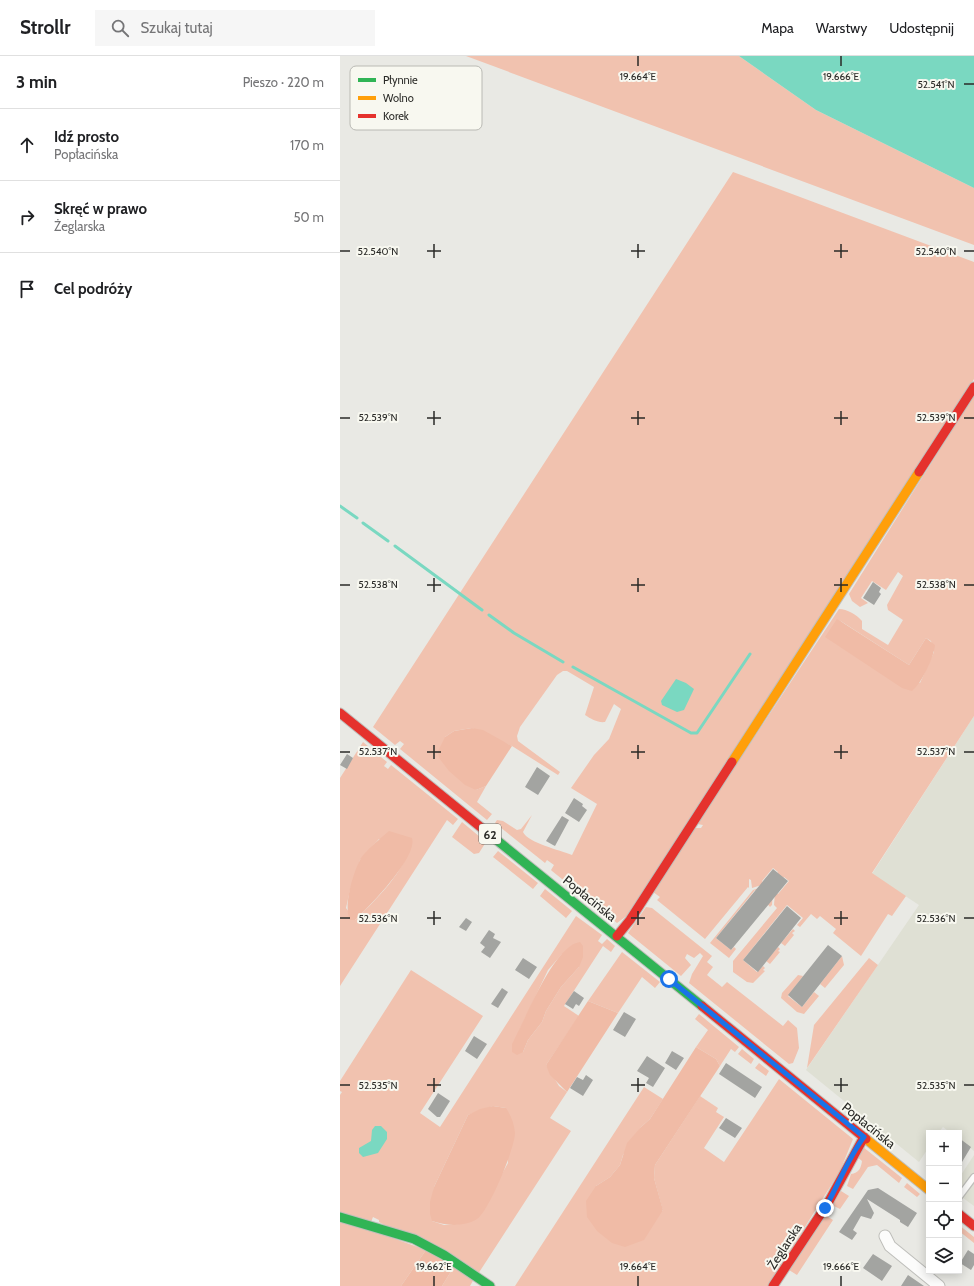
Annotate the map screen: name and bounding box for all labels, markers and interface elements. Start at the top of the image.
search box [95,10,375,46]
text: Strollr [20,16,71,39]
icon: search [109,17,131,39]
text: Szukaj tutaj [141,19,213,37]
text: Mapa [761,19,794,37]
text: Warstwy [816,19,867,37]
text: Udostępnij [889,19,954,37]
legend [350,66,482,130]
text: 19.664°E [620,70,657,83]
text: 19.666°E [823,70,860,83]
text: 3 min [16,72,57,92]
text: Płynnie [383,73,418,87]
text: Pieszo · 220 m [243,74,324,90]
text: 52.541°N [917,78,955,91]
text: Wolno [383,91,414,105]
text: Korek [383,109,409,123]
text: Idź prosto [54,128,119,146]
icon: ahead [16,134,38,156]
text: 170 m [290,137,324,153]
text: Popłacińska [54,146,118,162]
text: Skręć w prawo [54,200,147,218]
icon: right [16,206,38,228]
text: 50 m [294,209,324,225]
text: Żeglarska [54,218,105,234]
text: 52.540°N [358,245,398,258]
text: 52.540°N [916,245,956,258]
icon: arrive [16,278,38,300]
text: Cel podróży [54,280,132,298]
text: 52.539°N [358,411,398,424]
text: 52.539°N [916,411,956,424]
text: 52.538°N [358,578,398,591]
text: 52.538°N [916,578,956,591]
text: 52.537°N [359,745,397,758]
text: 52.537°N [917,745,955,758]
road number: 62 [479,824,501,844]
street label: Popłacińska [560,872,621,925]
text: 52.536°N [358,912,398,925]
text: 52.536°N [916,912,956,925]
route start [660,970,678,988]
text: 52.535°N [359,1079,397,1092]
text: 52.535°N [917,1079,955,1092]
street label: Popłacińska [839,1099,900,1152]
map controls [926,1130,962,1274]
button: + [926,1130,962,1166]
button: − [926,1166,962,1202]
route end [816,1199,834,1217]
button: locate [926,1202,962,1238]
street label: Żeglarska [763,1220,805,1272]
button: layers [926,1238,962,1274]
text: 19.662°E [416,1260,452,1273]
text: 19.664°E [620,1260,657,1273]
text: 19.666°E [823,1260,860,1273]

